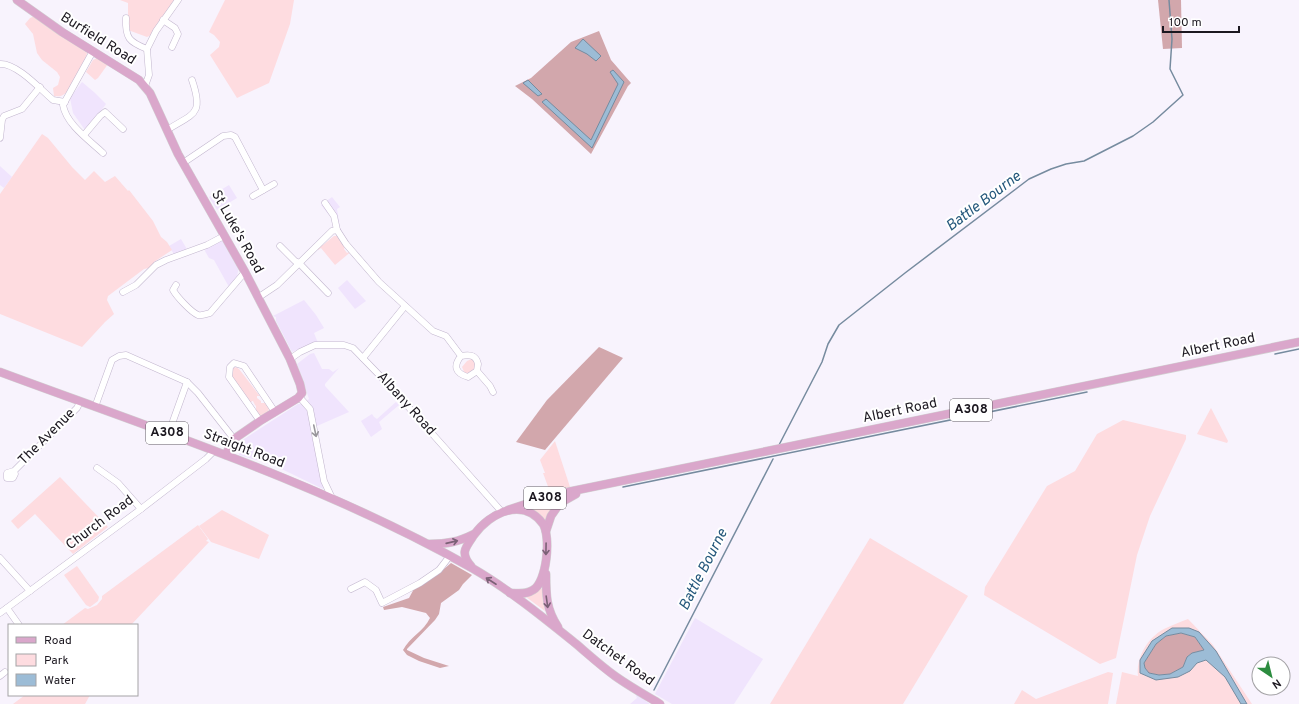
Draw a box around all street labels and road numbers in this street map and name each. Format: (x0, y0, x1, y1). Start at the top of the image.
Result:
street label: Burfield Road (57, 9, 139, 69)
street label: St Luke's Road (207, 187, 267, 277)
street label: Albert Road (1179, 330, 1257, 362)
street label: Albany Road (373, 369, 439, 439)
street label: Albert Road (861, 395, 939, 427)
road number: A308 (950, 399, 992, 421)
street label: The Avenue (15, 405, 79, 469)
road number: A308 (146, 422, 188, 444)
street label: Straight Road (201, 426, 287, 472)
road number: A308 (524, 487, 566, 509)
street label: Church Road (63, 492, 137, 554)
street label: Datchet Road (579, 626, 657, 690)

